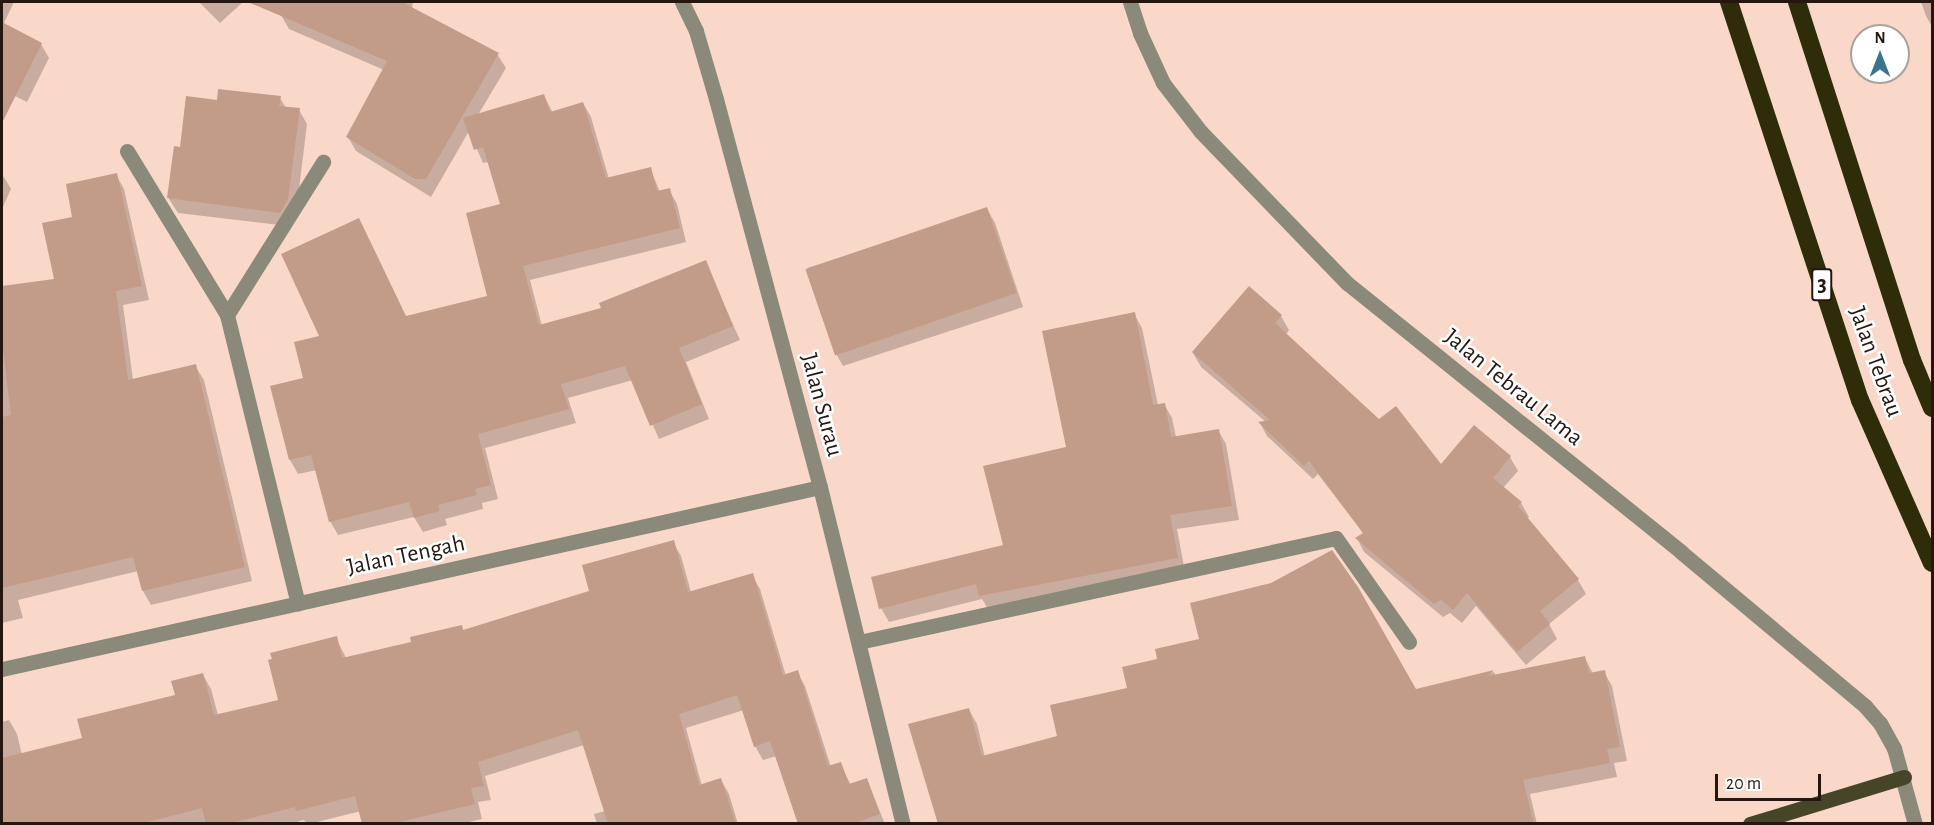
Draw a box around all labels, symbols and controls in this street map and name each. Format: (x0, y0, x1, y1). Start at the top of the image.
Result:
north arrow (1850, 24, 1910, 84)
text: N (1874, 30, 1886, 46)
road number: 3 (1810, 266, 1834, 304)
street label: Jalan Tebrau (1842, 303, 1908, 421)
street label: Jalan Tebrau Lama (1438, 323, 1588, 453)
street label: Jalan Surau (793, 350, 849, 460)
street label: Jalan Tengah (344, 529, 468, 583)
scale bar (1718, 762, 1824, 800)
text: 20 m (1726, 775, 1761, 793)

